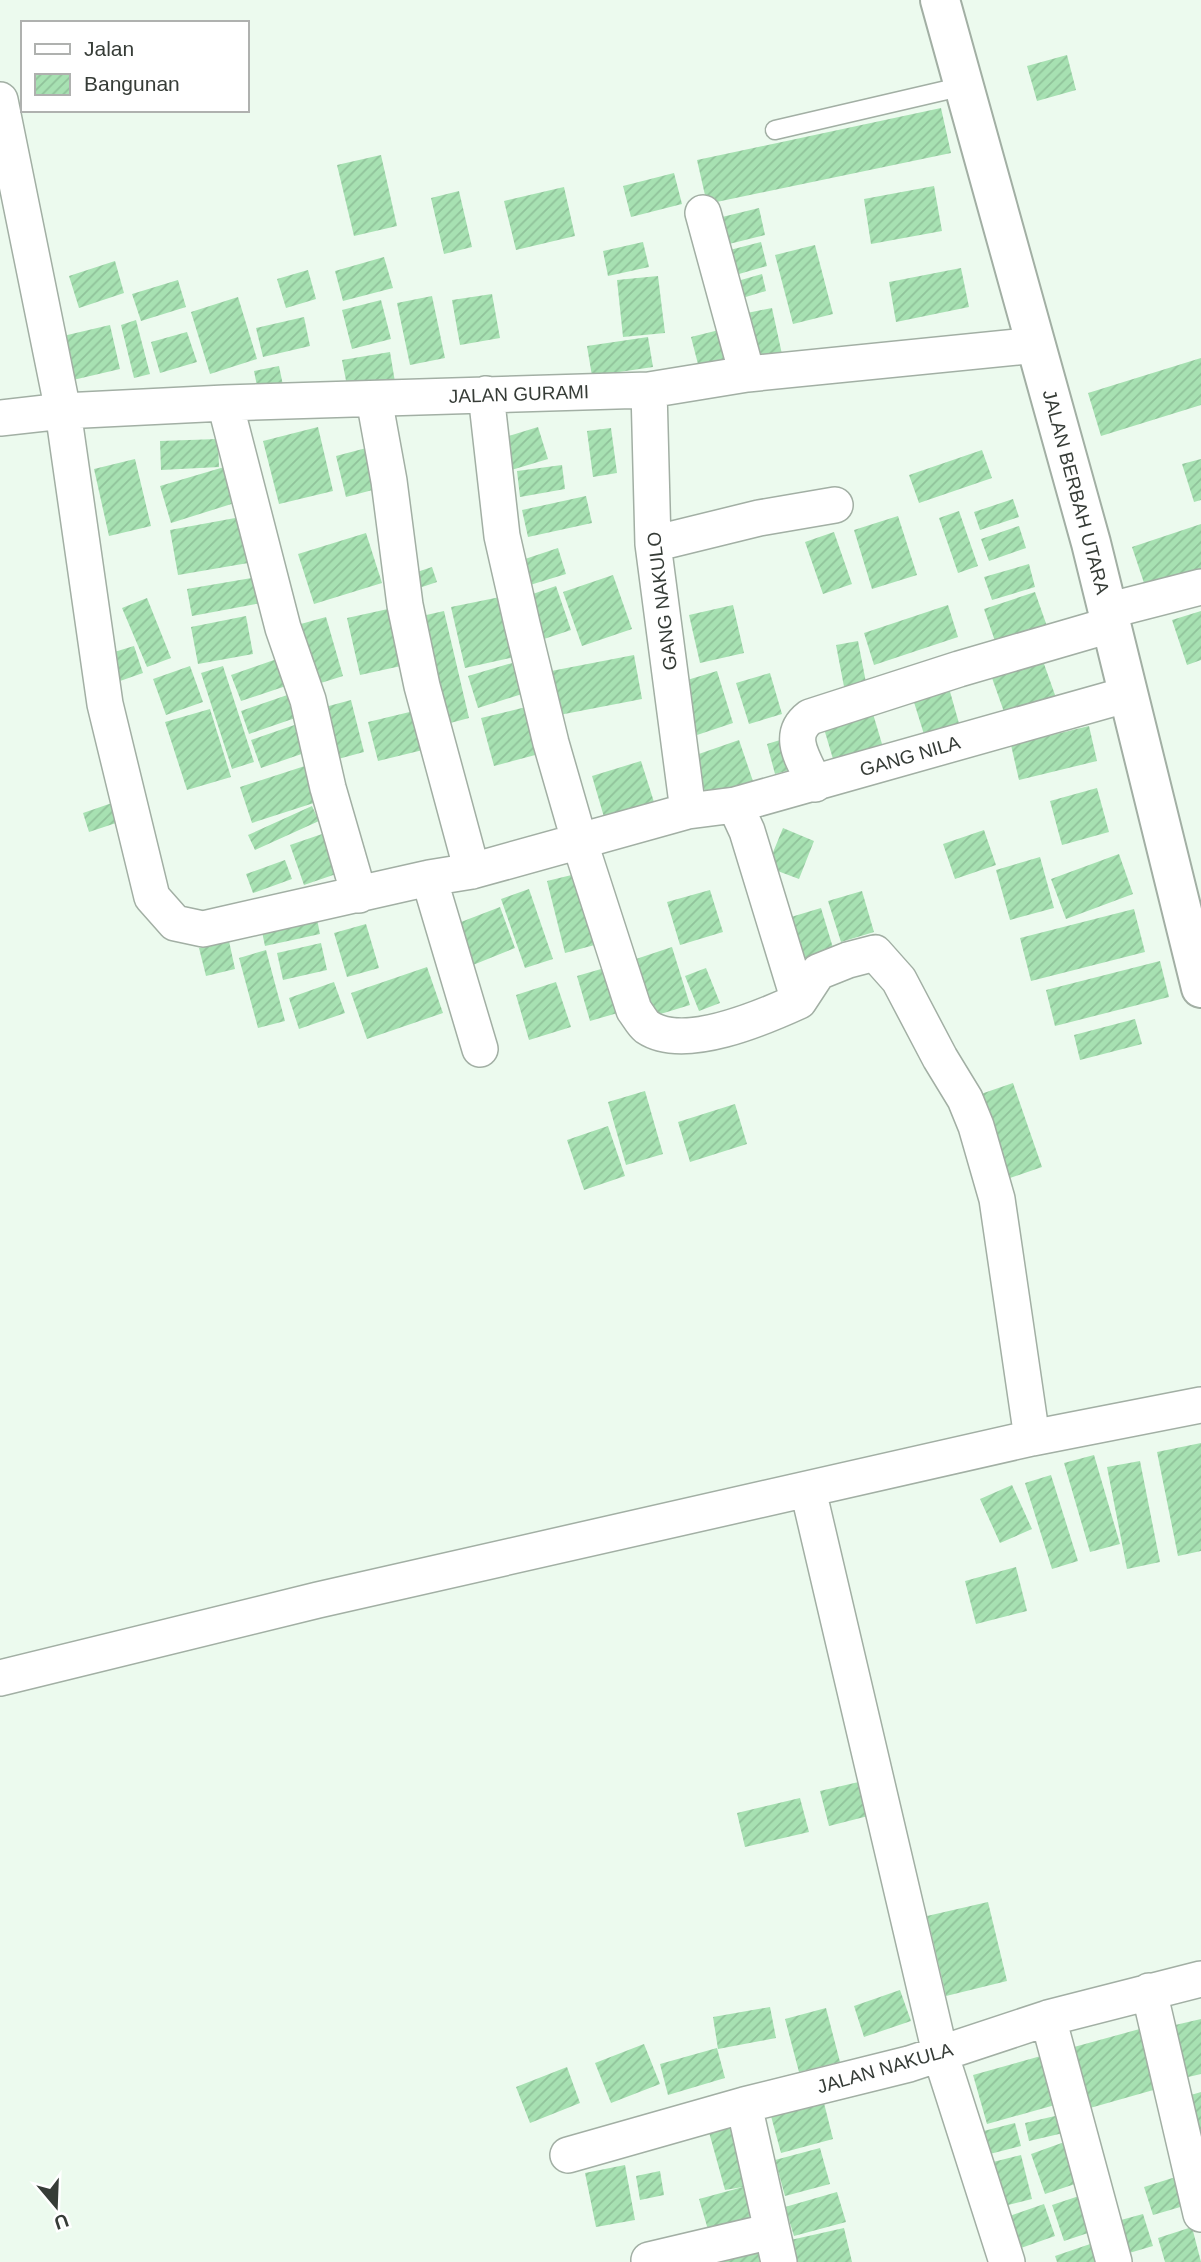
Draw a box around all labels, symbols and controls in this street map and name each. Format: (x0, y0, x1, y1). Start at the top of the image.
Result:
legend (21, 21, 248, 112)
text: Jalan (84, 37, 134, 60)
text: Bangunan (84, 72, 180, 95)
street label: JALAN GURAMI (448, 381, 590, 407)
street label: JALAN BERBAH UTARA (1039, 387, 1114, 597)
street label: GANG NAKULO (643, 531, 681, 671)
street label: GANG NILA (857, 732, 963, 780)
street label: JALAN NAKULA (815, 2038, 956, 2097)
north arrow (21, 2171, 91, 2241)
text: U (51, 2209, 71, 2234)

